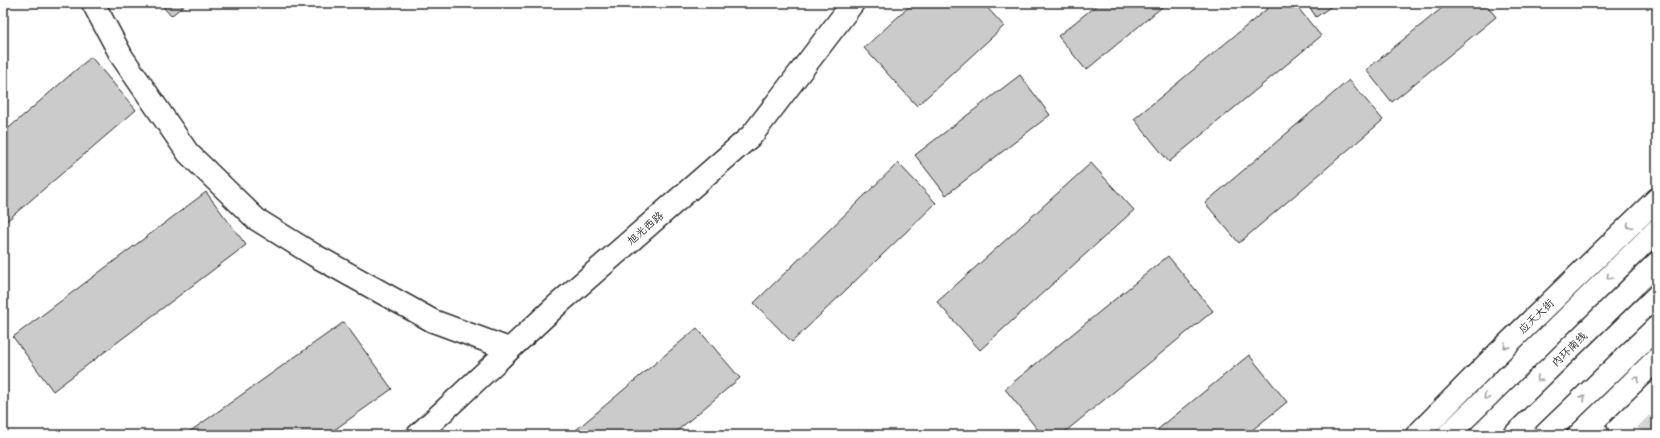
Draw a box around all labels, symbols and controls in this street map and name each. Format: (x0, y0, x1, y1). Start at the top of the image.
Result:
street label: 旭光西路 (622, 207, 667, 248)
one-way arrow (1626, 221, 1634, 229)
one-way arrow (1606, 272, 1614, 280)
street label: 应天大街 (1514, 294, 1558, 337)
street label: 内环南线 (1547, 327, 1590, 370)
one-way arrow (1503, 341, 1511, 349)
one-way arrow (1536, 374, 1544, 381)
one-way arrow (1632, 376, 1640, 383)
one-way arrow (1483, 393, 1491, 400)
one-way arrow (1578, 395, 1586, 403)

